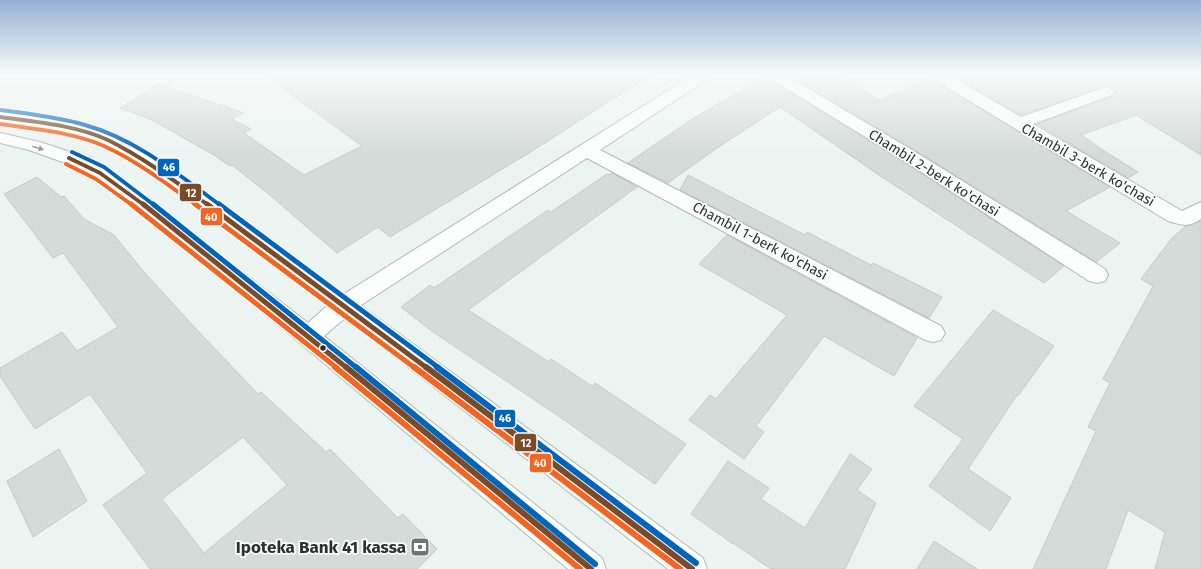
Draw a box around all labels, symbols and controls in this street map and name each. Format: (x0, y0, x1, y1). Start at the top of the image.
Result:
street label: Chambil 3-berk ko'chasi (1018, 120, 1158, 210)
street label: Chambil 2-berk ko'chasi (865, 126, 1003, 220)
one-way arrow (32, 145, 44, 151)
line badge: 46 (157, 158, 180, 177)
text: 46 (163, 161, 175, 174)
line badge: 12 (179, 183, 202, 202)
text: 12 (186, 187, 197, 200)
street label: Chambil 1-berk ko'chasi (690, 198, 830, 284)
line badge: 40 (200, 207, 223, 226)
text: 40 (205, 211, 218, 224)
unlabelled marker (318, 343, 328, 353)
line badge: 46 (494, 409, 516, 428)
text: 46 (499, 412, 511, 425)
line badge: 12 (514, 433, 537, 452)
text: 12 (521, 437, 532, 450)
line badge: 40 (529, 453, 552, 473)
text: 40 (534, 457, 547, 470)
bank icon: Ipoteka Bank 41 kassa (409, 536, 431, 558)
place label: Ipoteka Bank 41 kassa (236, 537, 406, 558)

